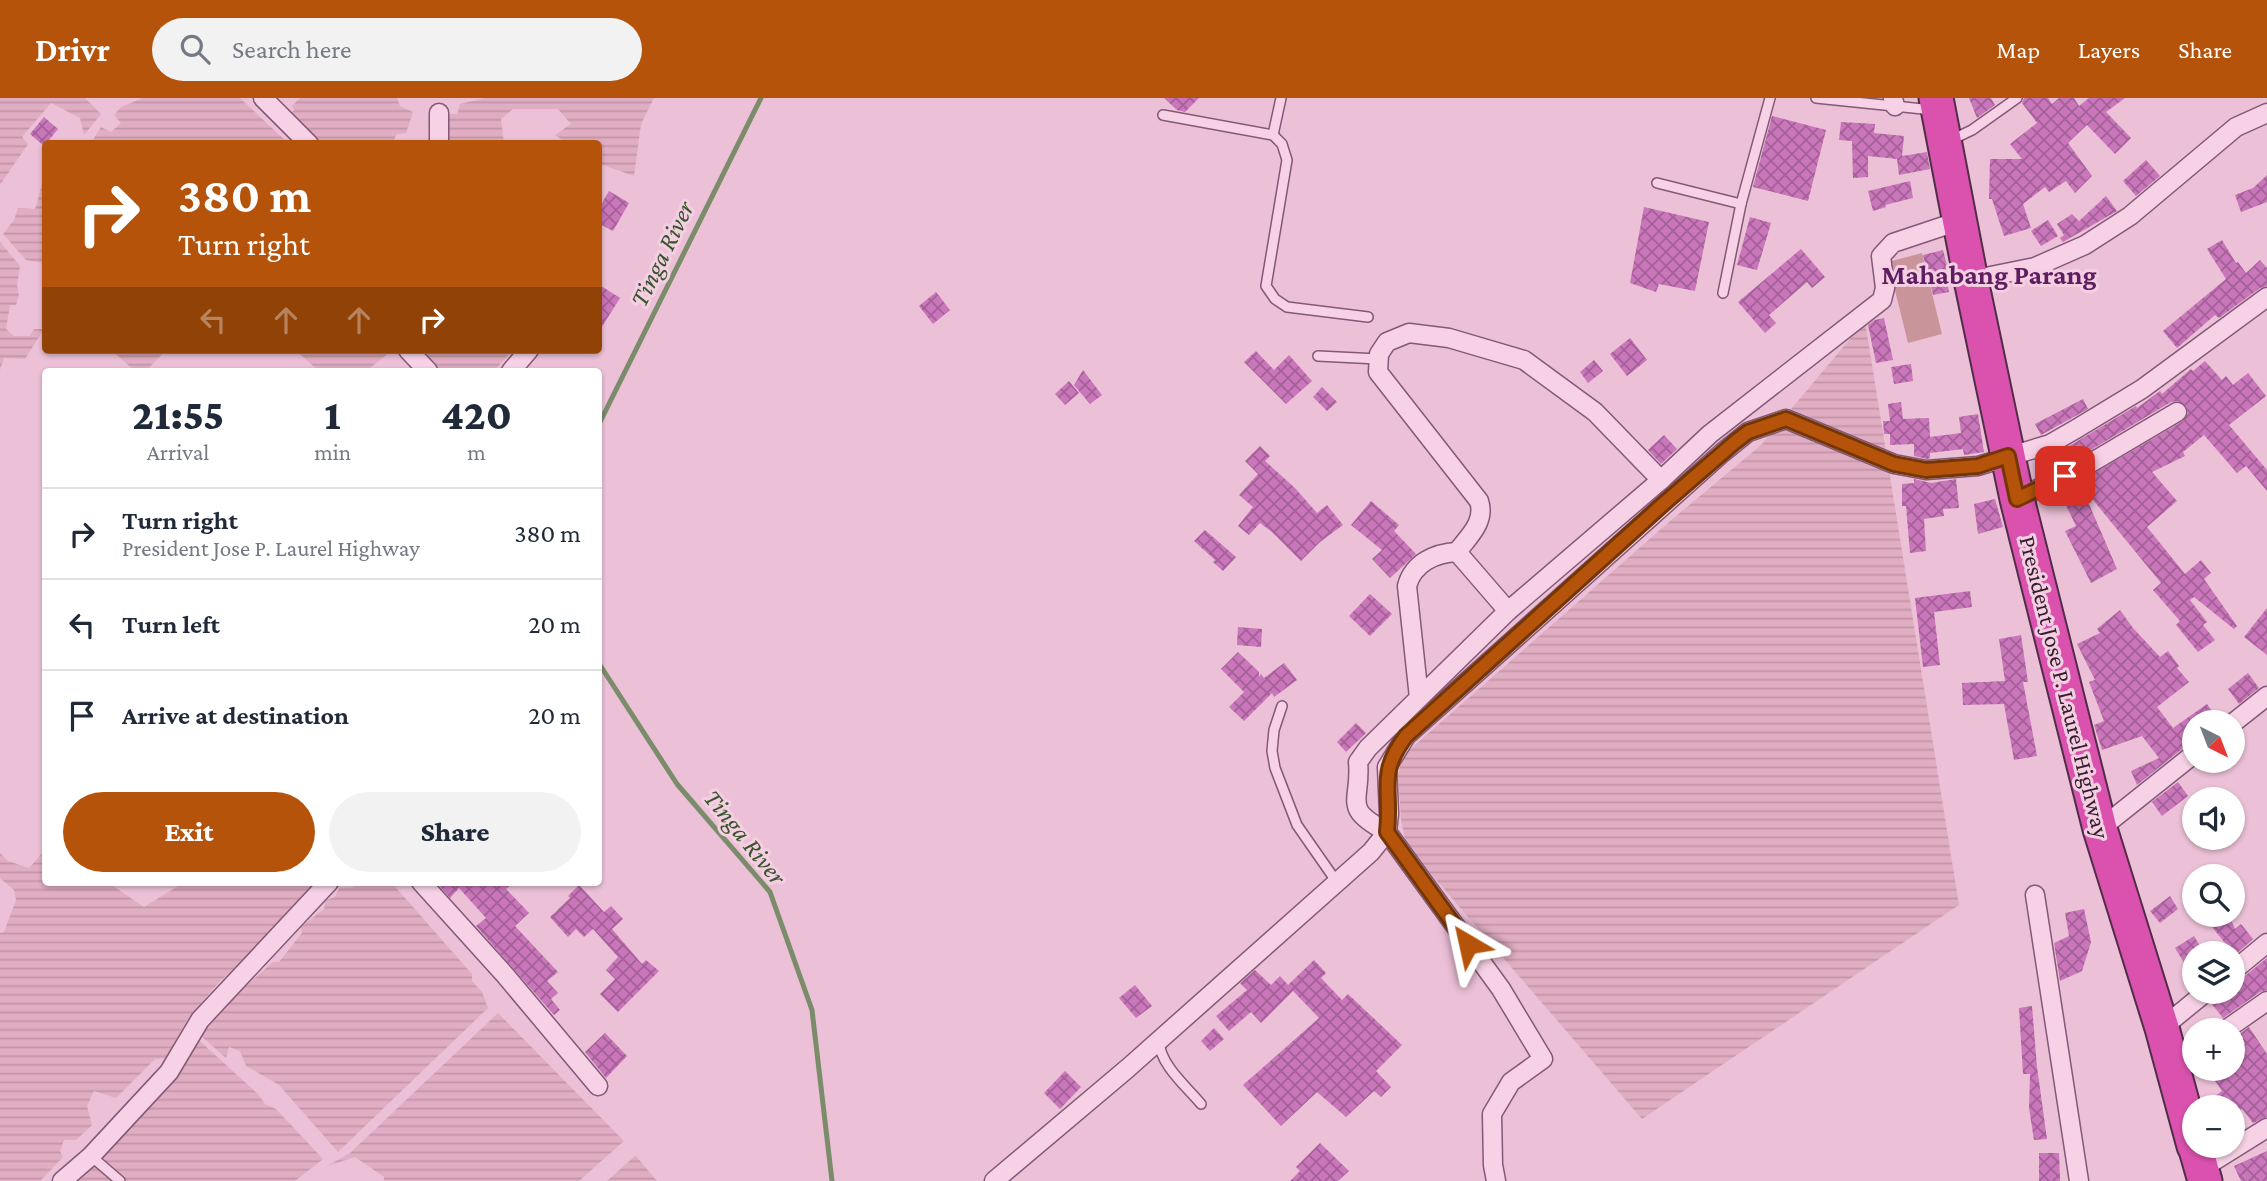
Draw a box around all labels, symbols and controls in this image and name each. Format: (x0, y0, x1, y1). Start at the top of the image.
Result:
search box (152, 18, 642, 81)
icon: search (176, 30, 214, 68)
text: Drivr (35, 31, 110, 68)
text: Search here (232, 35, 351, 64)
text: Map (1996, 36, 2040, 63)
text: Layers (2078, 36, 2140, 63)
text: Share (2178, 36, 2232, 63)
icon: right (63, 168, 154, 259)
text: 380 m (178, 168, 311, 223)
water label: Tinga River (624, 196, 700, 311)
text: Turn right (178, 226, 310, 262)
district label: Mahabang Parang (1881, 259, 2097, 290)
icon: left (194, 301, 232, 339)
icon: ahead (267, 301, 305, 339)
icon: ahead (340, 301, 378, 339)
icon: right (413, 301, 451, 339)
text: 21:55 (132, 391, 224, 438)
text: 1 (324, 391, 341, 438)
text: 420 (441, 391, 512, 438)
text: Arrival (147, 439, 209, 465)
text: min (314, 439, 351, 465)
text: m (467, 439, 486, 465)
pin (2035, 446, 2095, 506)
icon: arrive (2046, 457, 2084, 495)
text: Turn right (122, 506, 238, 535)
icon: right (63, 515, 101, 553)
text: 380 m (514, 519, 581, 548)
street label: President Jose P. Laurel Highway (2014, 533, 2116, 842)
text: President Jose P. Laurel Highway (122, 535, 420, 561)
icon: left (63, 606, 101, 644)
text: Turn left (122, 610, 220, 639)
text: 20 m (528, 610, 581, 639)
icon: arrive (63, 697, 101, 735)
text: Arrive at destination (122, 701, 349, 730)
text: 20 m (528, 701, 581, 730)
north arrow (2182, 710, 2245, 774)
map controls (2182, 710, 2245, 1158)
water label: Tinga River (698, 784, 793, 891)
button: sound (2182, 787, 2245, 850)
button: Exit (63, 792, 315, 872)
button: Share (329, 792, 581, 872)
button: search (2182, 864, 2245, 927)
position arrow (1431, 907, 1505, 981)
button: layers (2182, 941, 2245, 1004)
button: + (2182, 1018, 2245, 1081)
button: − (2182, 1095, 2245, 1158)

